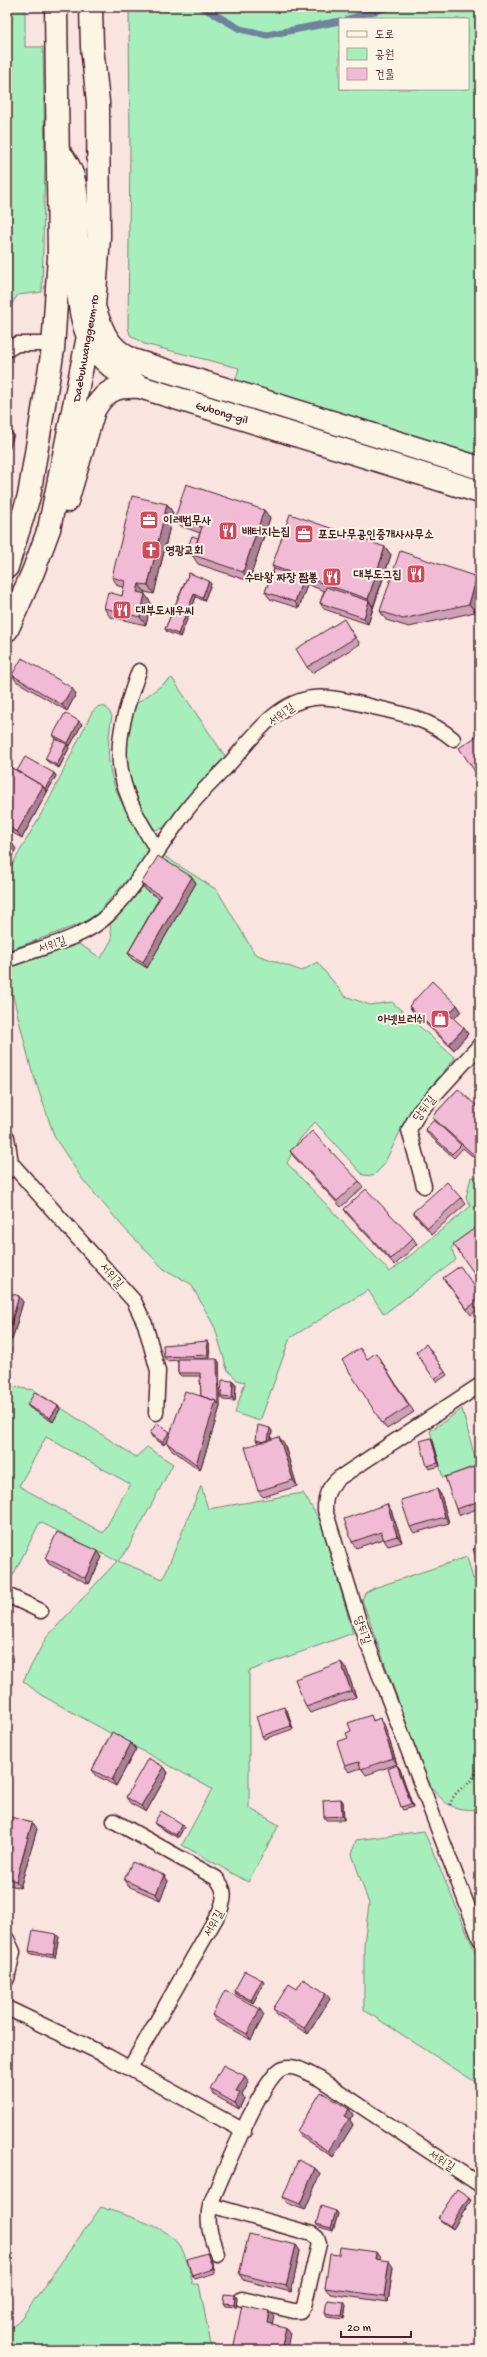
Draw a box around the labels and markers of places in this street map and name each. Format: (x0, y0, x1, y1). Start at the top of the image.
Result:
office icon: 이레법무사 (138, 509, 160, 531)
place label: 이레법무사 (163, 514, 212, 529)
restaurant icon: 배터지는집 (217, 520, 239, 542)
office icon: 포도나무공인중개사사무소 (293, 523, 315, 545)
place label: 배터지는집 (242, 526, 290, 540)
place label: 포도나무공인중개사사무소 (318, 529, 434, 543)
church icon: 영광교회 (140, 539, 162, 561)
place label: 영광교회 (165, 545, 204, 559)
restaurant icon: 대부도그집 (405, 563, 427, 585)
restaurant icon: 수타왕 짜장 짬뽕 (321, 566, 343, 588)
place label: 대부도그집 (353, 569, 402, 583)
place label: 수타왕 짜장 짬뽕 (245, 571, 318, 586)
restaurant icon: 대부도새우씨 (111, 599, 133, 621)
place label: 대부도새우씨 (135, 605, 194, 619)
shop icon: 아넷브러쉬 (429, 1008, 451, 1030)
place label: 아넷브러쉬 (378, 1014, 426, 1028)

